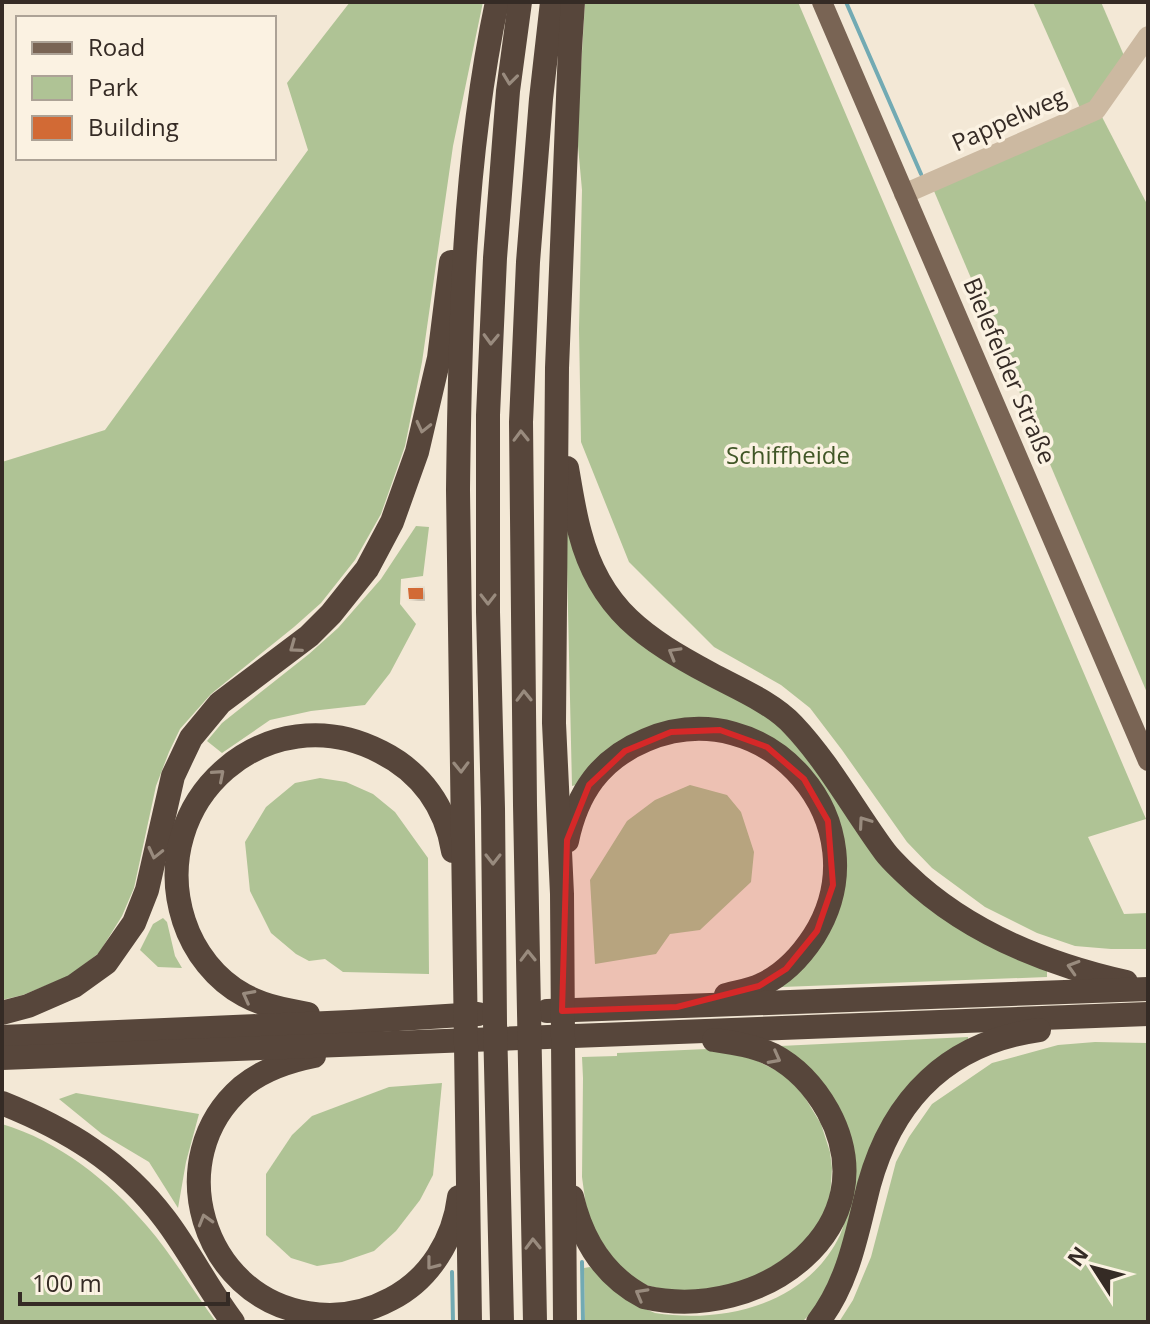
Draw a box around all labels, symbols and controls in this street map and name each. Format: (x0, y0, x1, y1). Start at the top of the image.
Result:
legend (16, 16, 276, 160)
text: Road (88, 30, 145, 63)
text: Park (88, 70, 139, 103)
one-way arrow (502, 72, 519, 86)
street label: Pappelweg (946, 79, 1071, 158)
text: Building (88, 110, 179, 143)
street label: Bielefelder Straße (956, 272, 1065, 469)
one-way arrow (483, 333, 500, 346)
one-way arrow (415, 420, 432, 433)
one-way arrow (512, 429, 530, 442)
park label: Schiffheide (726, 438, 850, 471)
one-way arrow (479, 593, 497, 606)
one-way arrow (289, 637, 303, 651)
one-way arrow (668, 647, 683, 663)
one-way arrow (515, 689, 533, 702)
one-way arrow (452, 761, 470, 774)
one-way arrow (209, 771, 224, 785)
one-way arrow (859, 816, 874, 830)
one-way arrow (148, 846, 165, 859)
one-way arrow (485, 853, 502, 866)
one-way arrow (519, 949, 537, 962)
one-way arrow (1066, 960, 1080, 976)
one-way arrow (242, 990, 256, 1006)
one-way arrow (766, 1048, 781, 1063)
one-way arrow (197, 1213, 214, 1227)
north arrow (1054, 1228, 1134, 1308)
one-way arrow (525, 1237, 542, 1250)
text: N (1060, 1240, 1094, 1272)
one-way arrow (427, 1255, 441, 1270)
scale bar (20, 1256, 228, 1306)
text: 100 m (32, 1266, 102, 1299)
one-way arrow (635, 1288, 649, 1304)

